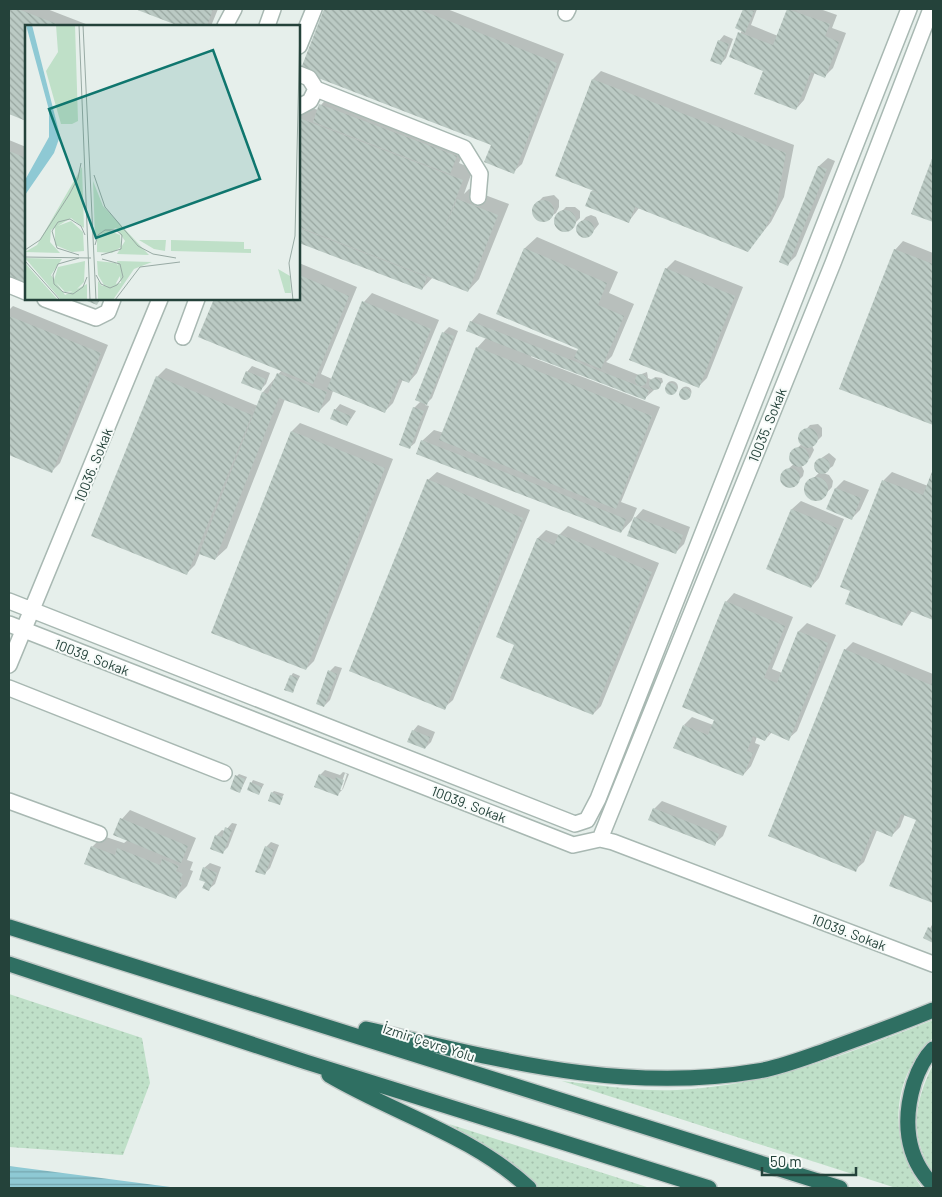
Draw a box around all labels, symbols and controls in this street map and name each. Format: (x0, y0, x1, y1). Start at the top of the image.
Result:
inset map (25, 25, 300, 300)
street label: 10035. Sokak (744, 385, 790, 465)
street label: 10036. Sokak (70, 425, 116, 505)
street label: 10039. Sokak (52, 635, 132, 679)
street label: 10039. Sokak (429, 782, 509, 826)
street label: 10039. Sokak (809, 910, 889, 954)
street label: İzmir Çevre Yolu (381, 1019, 477, 1065)
scale bar (762, 1144, 856, 1176)
text: 50 m (770, 1152, 802, 1170)

